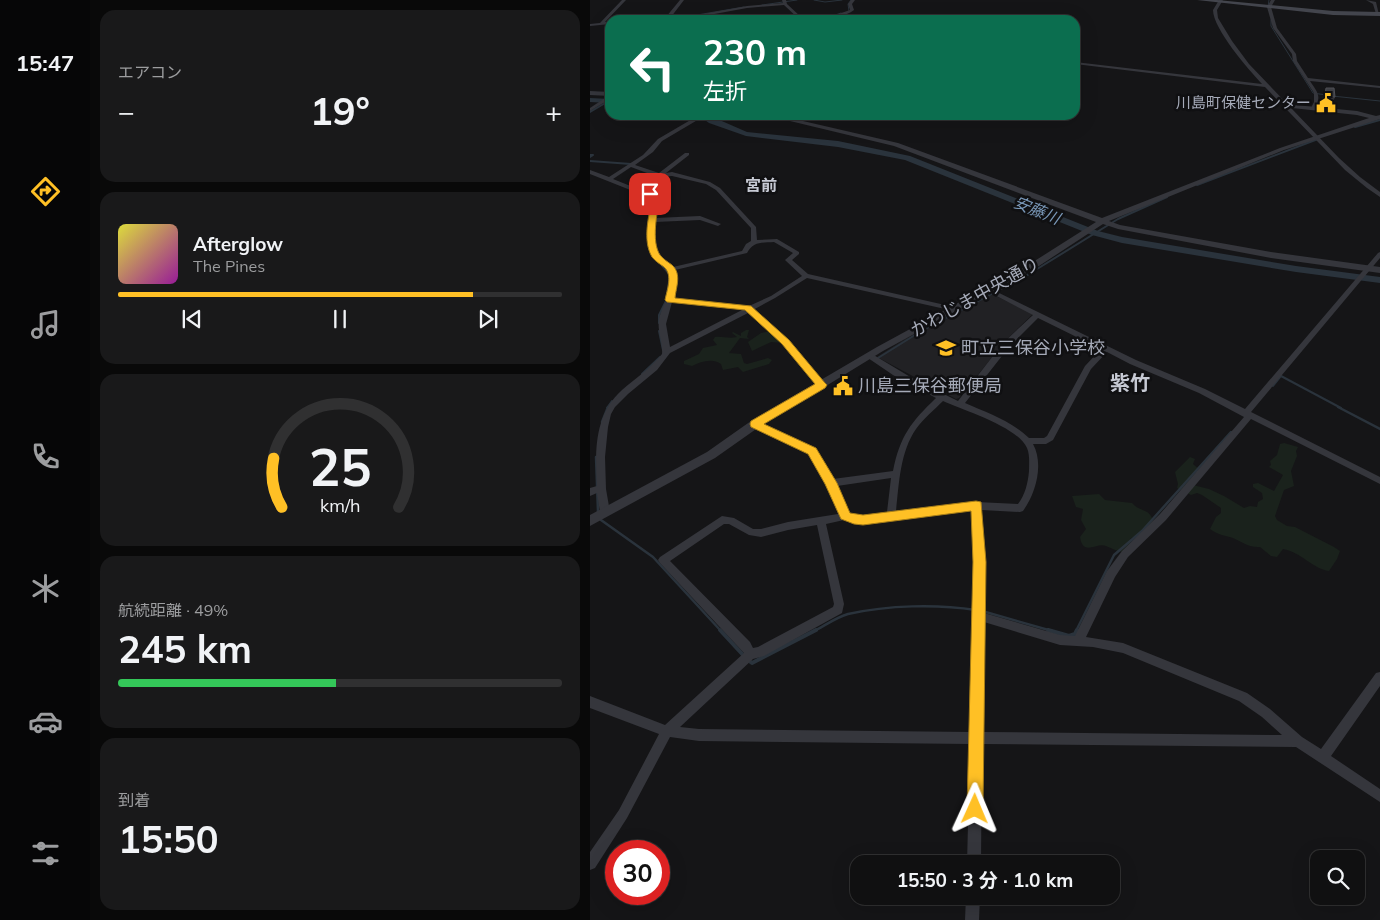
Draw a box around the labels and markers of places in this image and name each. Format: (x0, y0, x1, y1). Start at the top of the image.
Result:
public building icon: 川島町保健センター (1315, 92, 1337, 114)
place label: 川島町保健センター (1176, 93, 1311, 112)
pin (629, 173, 671, 215)
place label: 町立三保谷小学校 (961, 336, 1105, 359)
school or university icon: 町立三保谷小学校 (935, 337, 957, 359)
place label: 川島三保谷郵便局 (858, 374, 1002, 397)
public building icon: 川島三保谷郵便局 (832, 375, 854, 397)

